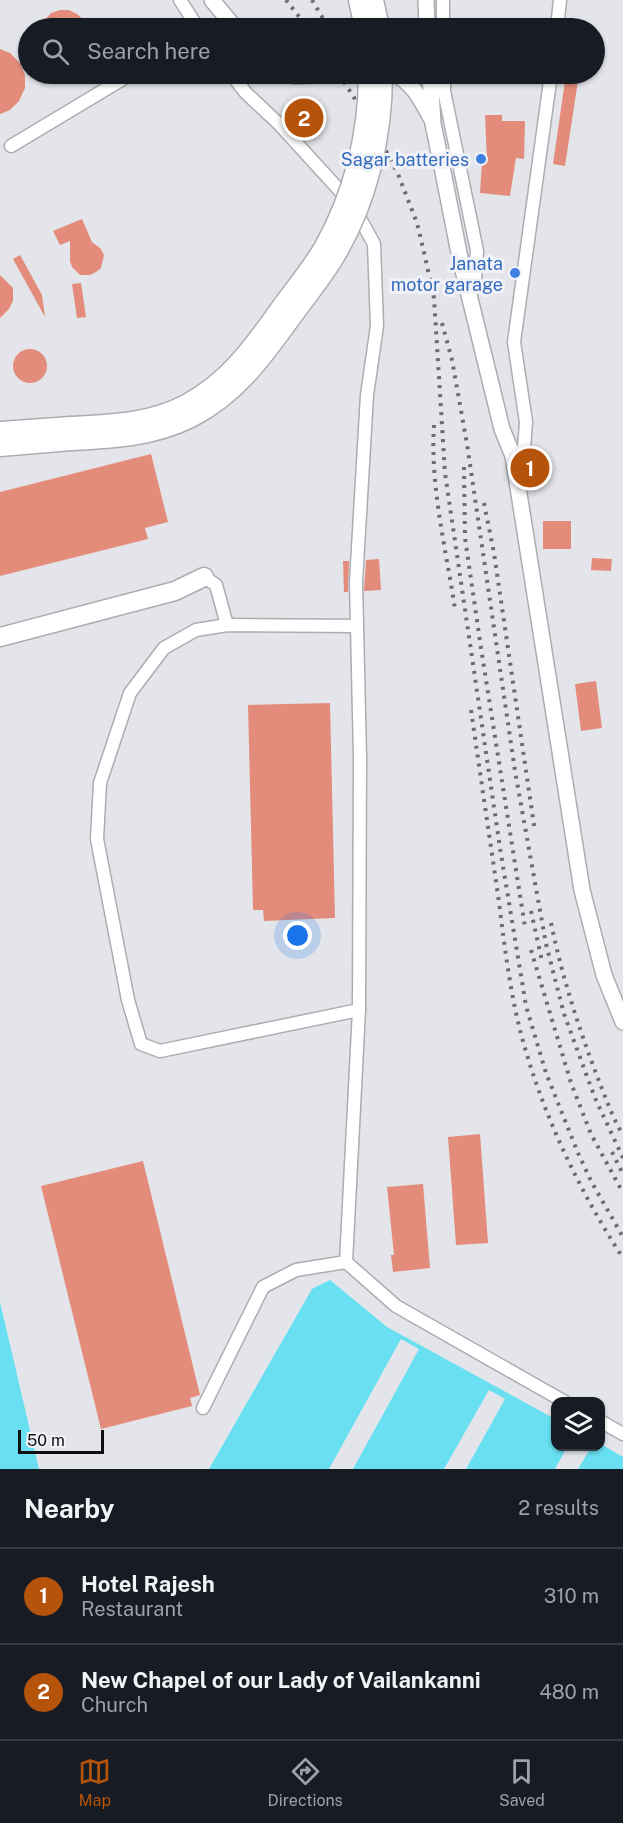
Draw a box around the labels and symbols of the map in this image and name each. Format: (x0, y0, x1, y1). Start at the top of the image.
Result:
pin: 2 (284, 96, 324, 140)
place label: Sagar batteries (341, 149, 469, 170)
marker: Sagar batteries (474, 152, 488, 166)
place label: Janata motor garage (391, 253, 503, 295)
marker: Janata motor garage (508, 266, 522, 280)
pin: 1 (510, 446, 550, 490)
your location (283, 921, 312, 950)
scale bar (18, 1427, 104, 1454)

